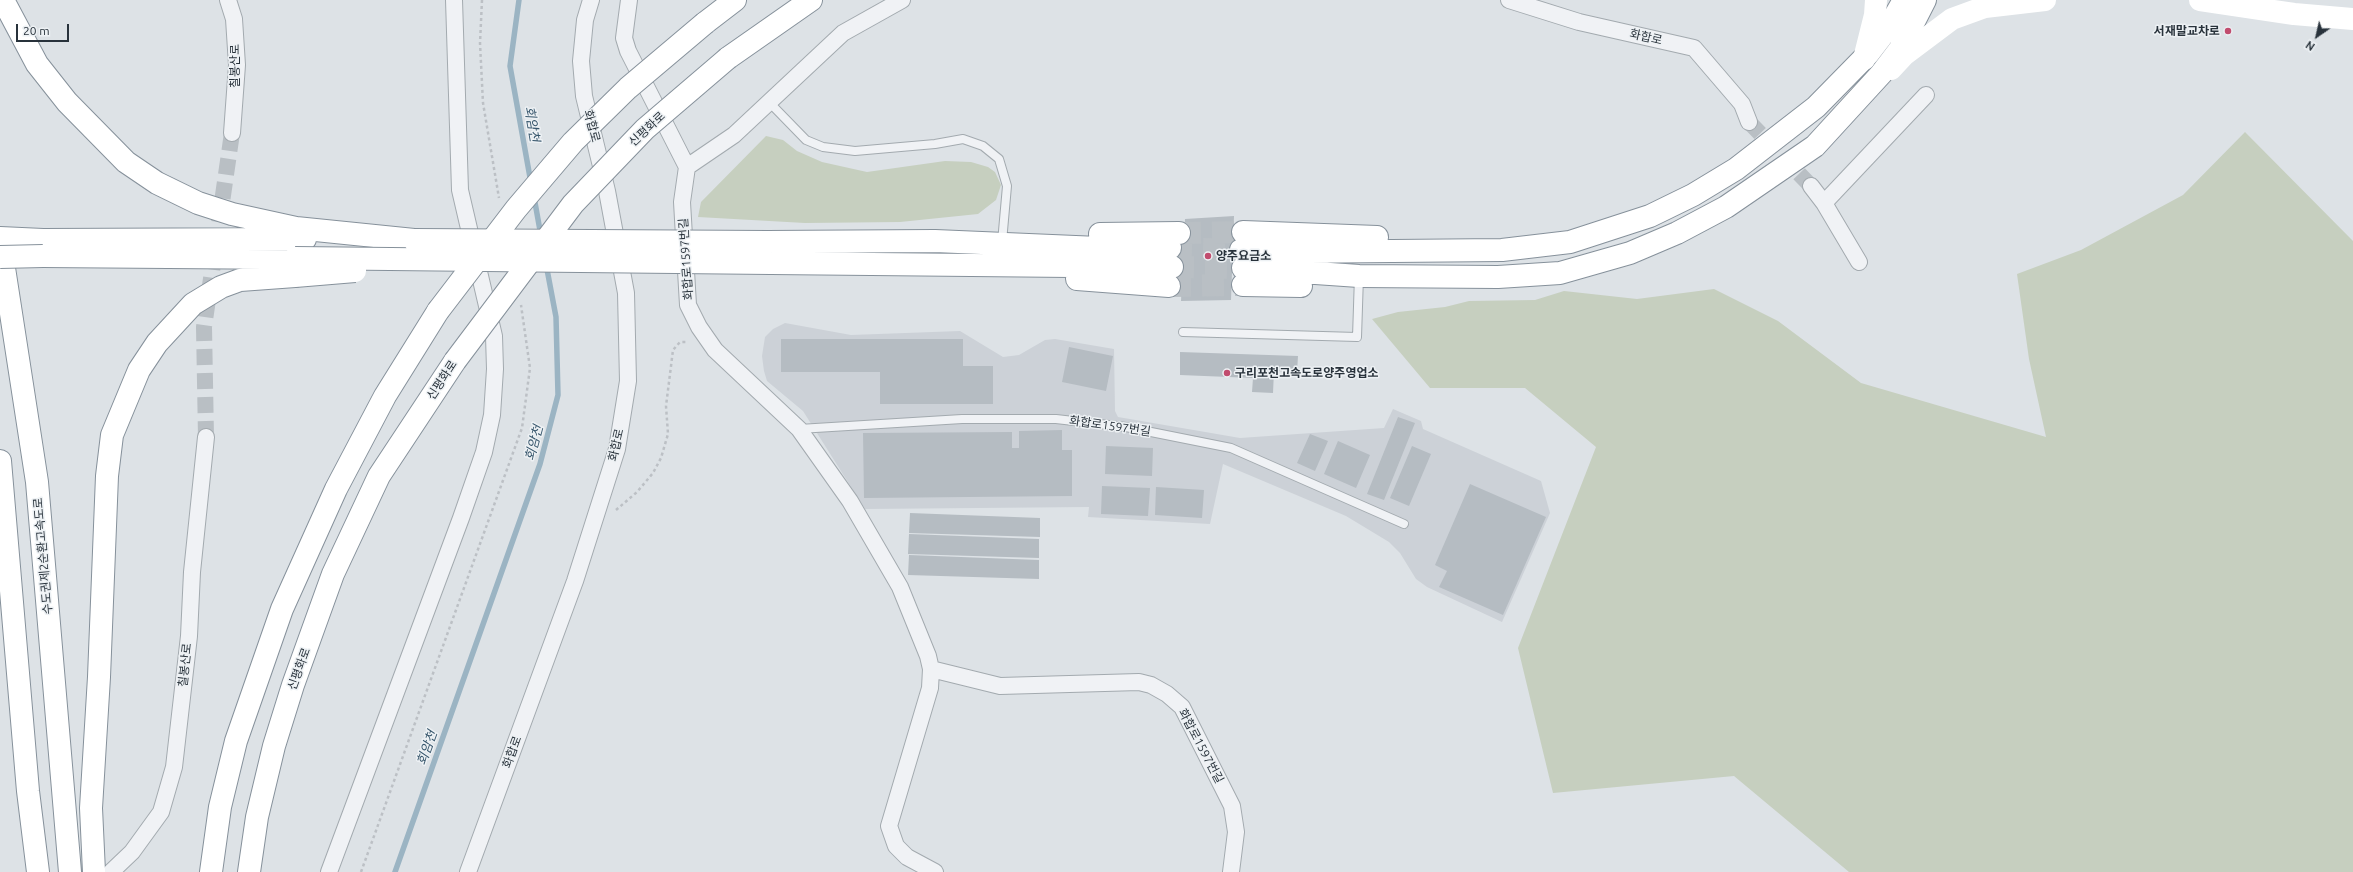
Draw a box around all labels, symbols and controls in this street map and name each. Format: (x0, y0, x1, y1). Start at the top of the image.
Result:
scale bar (18, 16, 71, 42)
north arrow (2297, 16, 2337, 56)
text: 20 m (23, 24, 50, 37)
place label: 서재말교차로 (2154, 24, 2220, 38)
street label: 화합로 (1628, 26, 1664, 48)
marker: 서재말교차로 (2223, 26, 2233, 36)
text: N (2304, 39, 2317, 53)
street label: 칠봉산로 (228, 44, 242, 88)
water label: 회암천 (521, 105, 543, 143)
street label: 화합로 (581, 108, 603, 144)
street label: 신평화로 (626, 109, 668, 149)
street label: 화합로1597번길 (676, 217, 696, 301)
place label: 양주요금소 (1216, 249, 1271, 263)
marker: 양주요금소 (1203, 251, 1213, 261)
street label: 신평화로 (424, 358, 460, 402)
place label: 구리포천고속도로양주영업소 (1235, 366, 1379, 380)
marker: 구리포천고속도로양주영업소 (1222, 368, 1232, 378)
street label: 화합로1597번길 (1068, 413, 1152, 439)
water label: 회암천 (522, 424, 546, 462)
street label: 화합로 (605, 427, 627, 463)
street label: 수도권제2순환고속도로 (31, 497, 55, 615)
street label: 칠봉산로 (176, 642, 194, 688)
street label: 신평화로 (285, 646, 313, 692)
street label: 화합로1597번길 (1175, 706, 1227, 786)
water label: 회암천 (414, 728, 440, 768)
street label: 화합로 (500, 734, 524, 770)

